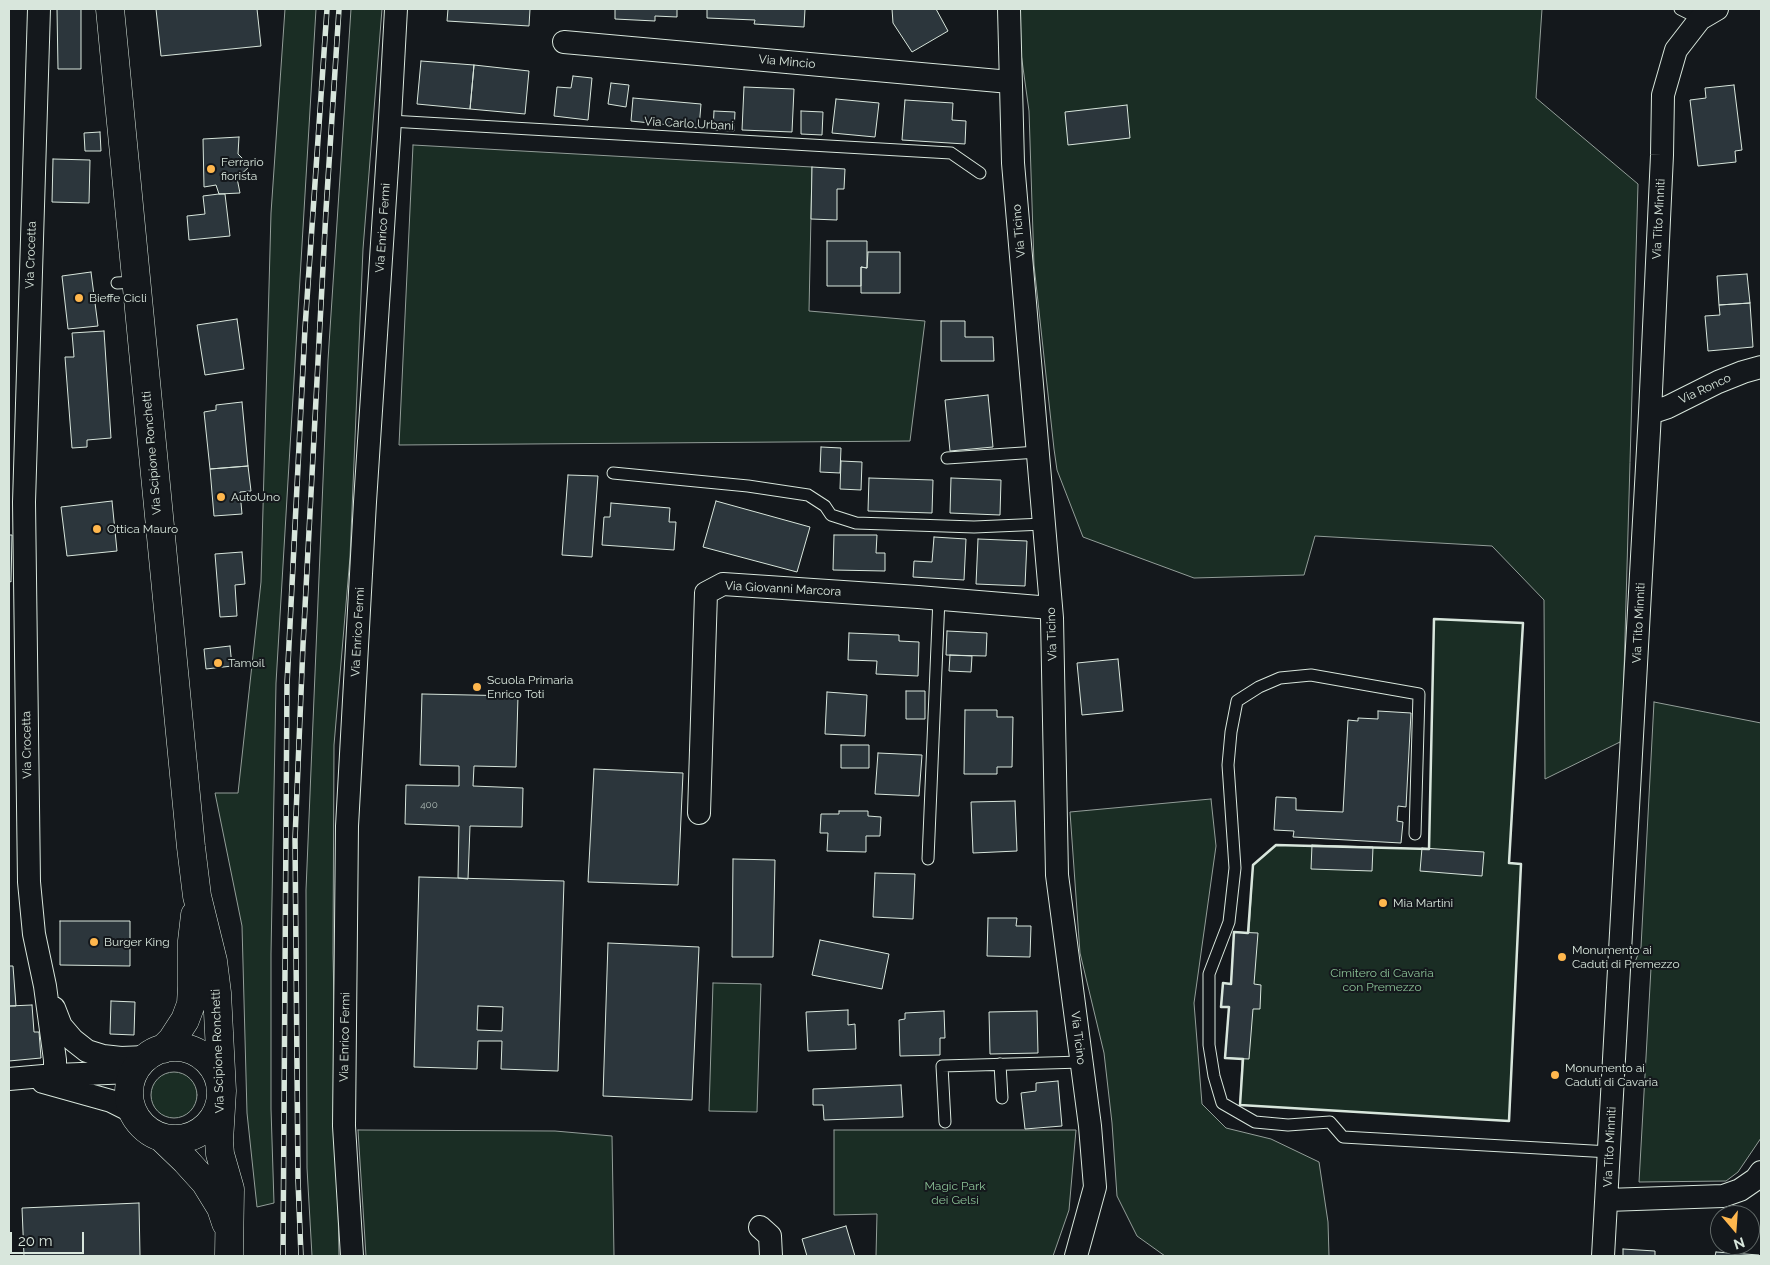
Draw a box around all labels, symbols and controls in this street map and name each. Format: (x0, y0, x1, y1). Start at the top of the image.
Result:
street label: Via Mincio (758, 52, 816, 72)
street label: Via Carlo Urbani (644, 114, 734, 134)
place label: Ferrario fiorista (221, 155, 264, 183)
marker: Ferrario fiorista (205, 163, 217, 175)
street label: Via Tito Minniti (1650, 178, 1668, 260)
street label: Via Enrico Fermi (373, 183, 393, 273)
street label: Via Ticino (1009, 204, 1029, 258)
street label: Via Crocetta (23, 221, 39, 289)
place label: Bieffe Cicli (89, 291, 147, 305)
marker: Bieffe Cicli (73, 292, 85, 304)
street label: Via Ronco (1677, 371, 1733, 407)
street label: Via Scipione Ronchetti (139, 391, 165, 515)
place label: AutoUno (231, 490, 280, 504)
marker: AutoUno (215, 491, 227, 503)
place label: Ottica Mauro (107, 522, 178, 536)
marker: Ottica Mauro (91, 523, 103, 535)
street label: Via Giovanni Marcora (725, 579, 841, 599)
street label: Via Tito Minniti (1630, 582, 1648, 664)
street label: Via Enrico Fermi (348, 587, 368, 677)
street label: Via Ticino (1044, 607, 1060, 661)
place label: Tamoil (228, 656, 265, 670)
marker: Tamoil (212, 657, 224, 669)
place label: Scuola Primaria Enrico Toti (487, 673, 573, 701)
marker: Scuola Primaria Enrico Toti (471, 681, 483, 693)
street label: Via Crocetta (19, 711, 35, 779)
house number: 400 (420, 799, 438, 811)
place label: Mia Martini (1393, 896, 1453, 910)
marker: Mia Martini (1377, 897, 1389, 909)
place label: Burger King (104, 935, 170, 949)
marker: Burger King (88, 936, 100, 948)
place label: Monumento ai Caduti di Premezzo (1572, 943, 1680, 971)
marker: Monumento ai Caduti di Premezzo (1556, 951, 1568, 963)
park label: Cimitero di Cavaria con Premezzo (1330, 966, 1434, 994)
street label: Via Scipione Ronchetti (209, 989, 227, 1113)
street label: Via Enrico Fermi (337, 992, 353, 1082)
street label: Via Ticino (1068, 1011, 1088, 1065)
place label: Monumento ai Caduti di Cavaria (1565, 1061, 1658, 1089)
marker: Monumento ai Caduti di Cavaria (1549, 1069, 1561, 1081)
street label: Via Tito Minniti (1601, 1106, 1619, 1188)
park label: Magic Park dei Gelsi (924, 1179, 986, 1207)
north arrow (1710, 1205, 1760, 1255)
scale bar (12, 1222, 86, 1254)
text: 20 m (18, 1232, 53, 1250)
text: N (1732, 1234, 1747, 1253)

